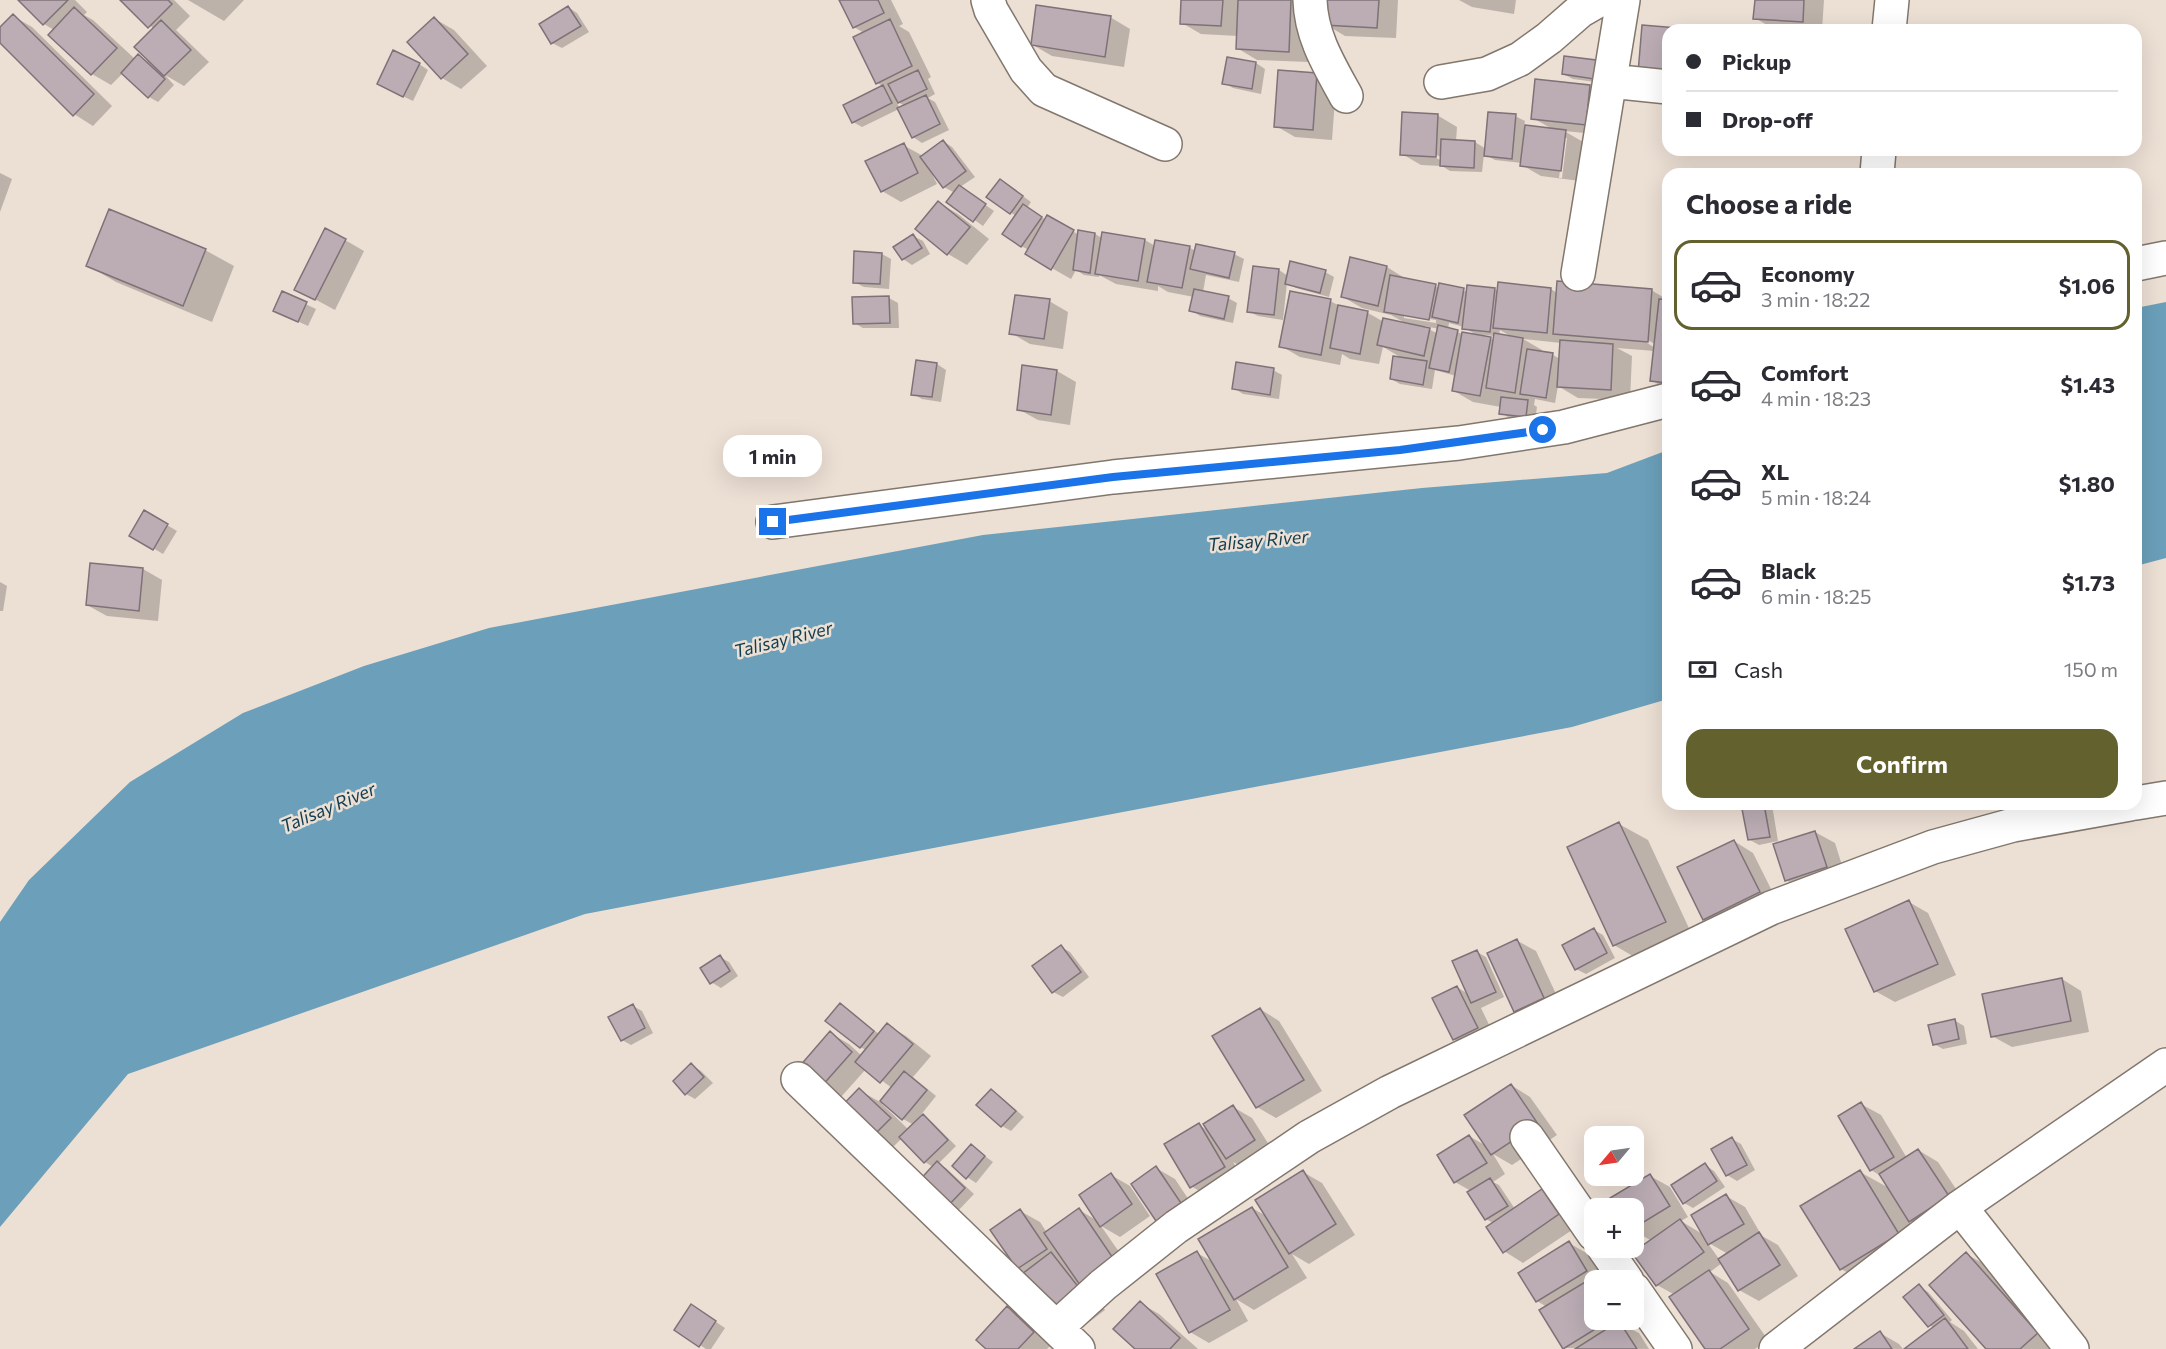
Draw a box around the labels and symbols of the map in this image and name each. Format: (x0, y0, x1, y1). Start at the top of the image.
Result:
route start (1529, 416, 1556, 443)
callout: 1 min (724, 435, 822, 477)
route end (759, 508, 786, 535)
water label: Talisay River (1207, 525, 1310, 555)
water label: Talisay River (731, 616, 835, 662)
water label: Talisay River (277, 777, 380, 837)
north arrow (1584, 1126, 1644, 1186)

